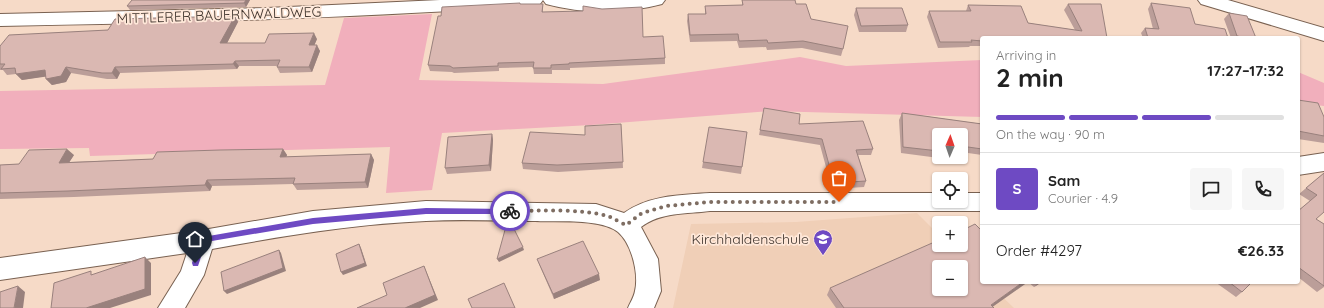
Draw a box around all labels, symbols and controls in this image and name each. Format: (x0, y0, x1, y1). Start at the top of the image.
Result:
street label: MITTLERER BAUERNWALDWEG (116, 2, 322, 28)
text: Arriving in (996, 47, 1056, 63)
text: 2 min (996, 61, 1064, 94)
text: 17:27–17:32 (1207, 61, 1284, 80)
text: On the way · 90 m (996, 126, 1105, 142)
north arrow (932, 128, 968, 164)
map controls (932, 128, 968, 296)
pin (822, 161, 856, 202)
icon: bag (828, 167, 850, 189)
button: chat (1190, 168, 1232, 210)
button: phone (1242, 168, 1284, 210)
text: Sam (1048, 171, 1080, 190)
button: locate (932, 172, 968, 208)
text: S (1013, 179, 1021, 198)
text: Courier · 4.9 (1048, 190, 1118, 206)
courier (490, 191, 530, 231)
icon: bike (499, 200, 521, 222)
button: + (932, 216, 968, 252)
pin (178, 222, 212, 263)
icon: home (184, 228, 206, 250)
school or university icon: Kirchhaldenschule (812, 228, 834, 256)
place label: Kirchhaldenschule (692, 230, 809, 248)
text: Order #4297 (996, 241, 1082, 260)
text: €26.33 (1238, 241, 1284, 260)
button: − (932, 260, 968, 296)

